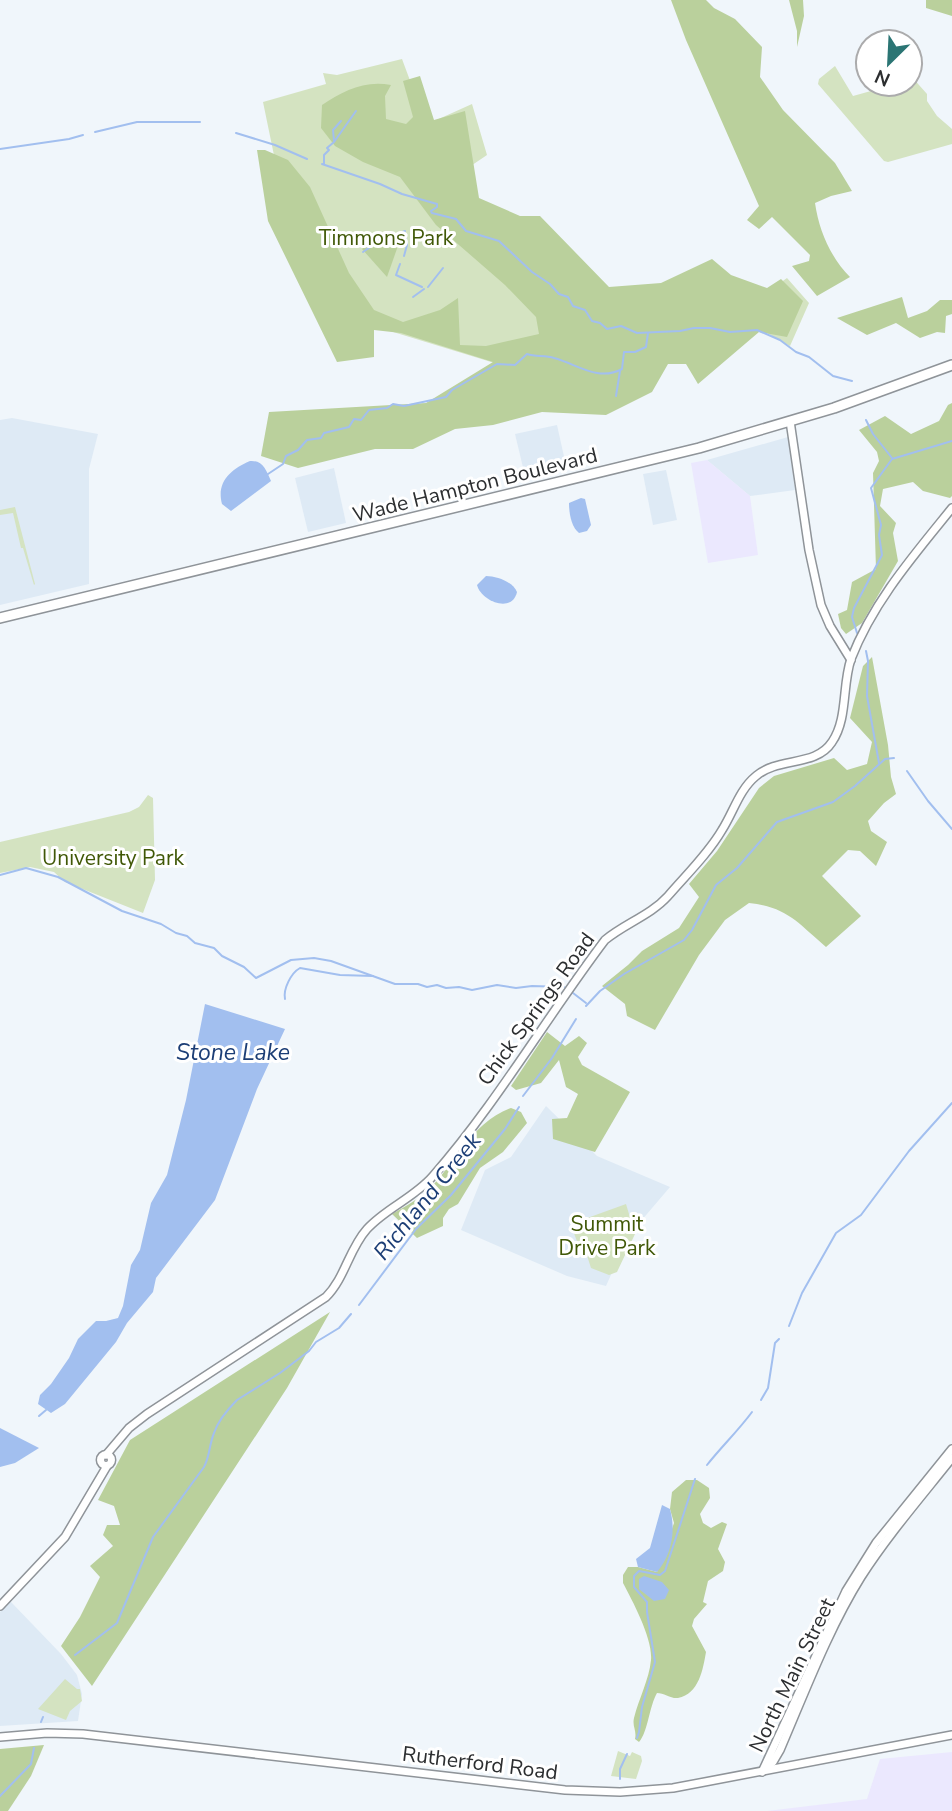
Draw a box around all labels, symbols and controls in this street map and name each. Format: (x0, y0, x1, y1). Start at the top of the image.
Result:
north arrow (854, 28, 924, 98)
text: N (871, 63, 894, 92)
park label: Timmons Park (319, 224, 454, 252)
street label: Wade Hampton Boulevard (350, 441, 600, 529)
park label: University Park (42, 844, 184, 872)
street label: Chick Springs Road (471, 927, 601, 1091)
water label: Stone Lake (176, 1037, 290, 1068)
water label: Richland Creek (366, 1126, 489, 1266)
park label: Summit Drive Park (558, 1210, 656, 1262)
street label: North Main Street (742, 1593, 842, 1757)
street label: Rutherford Road (401, 1740, 559, 1786)

